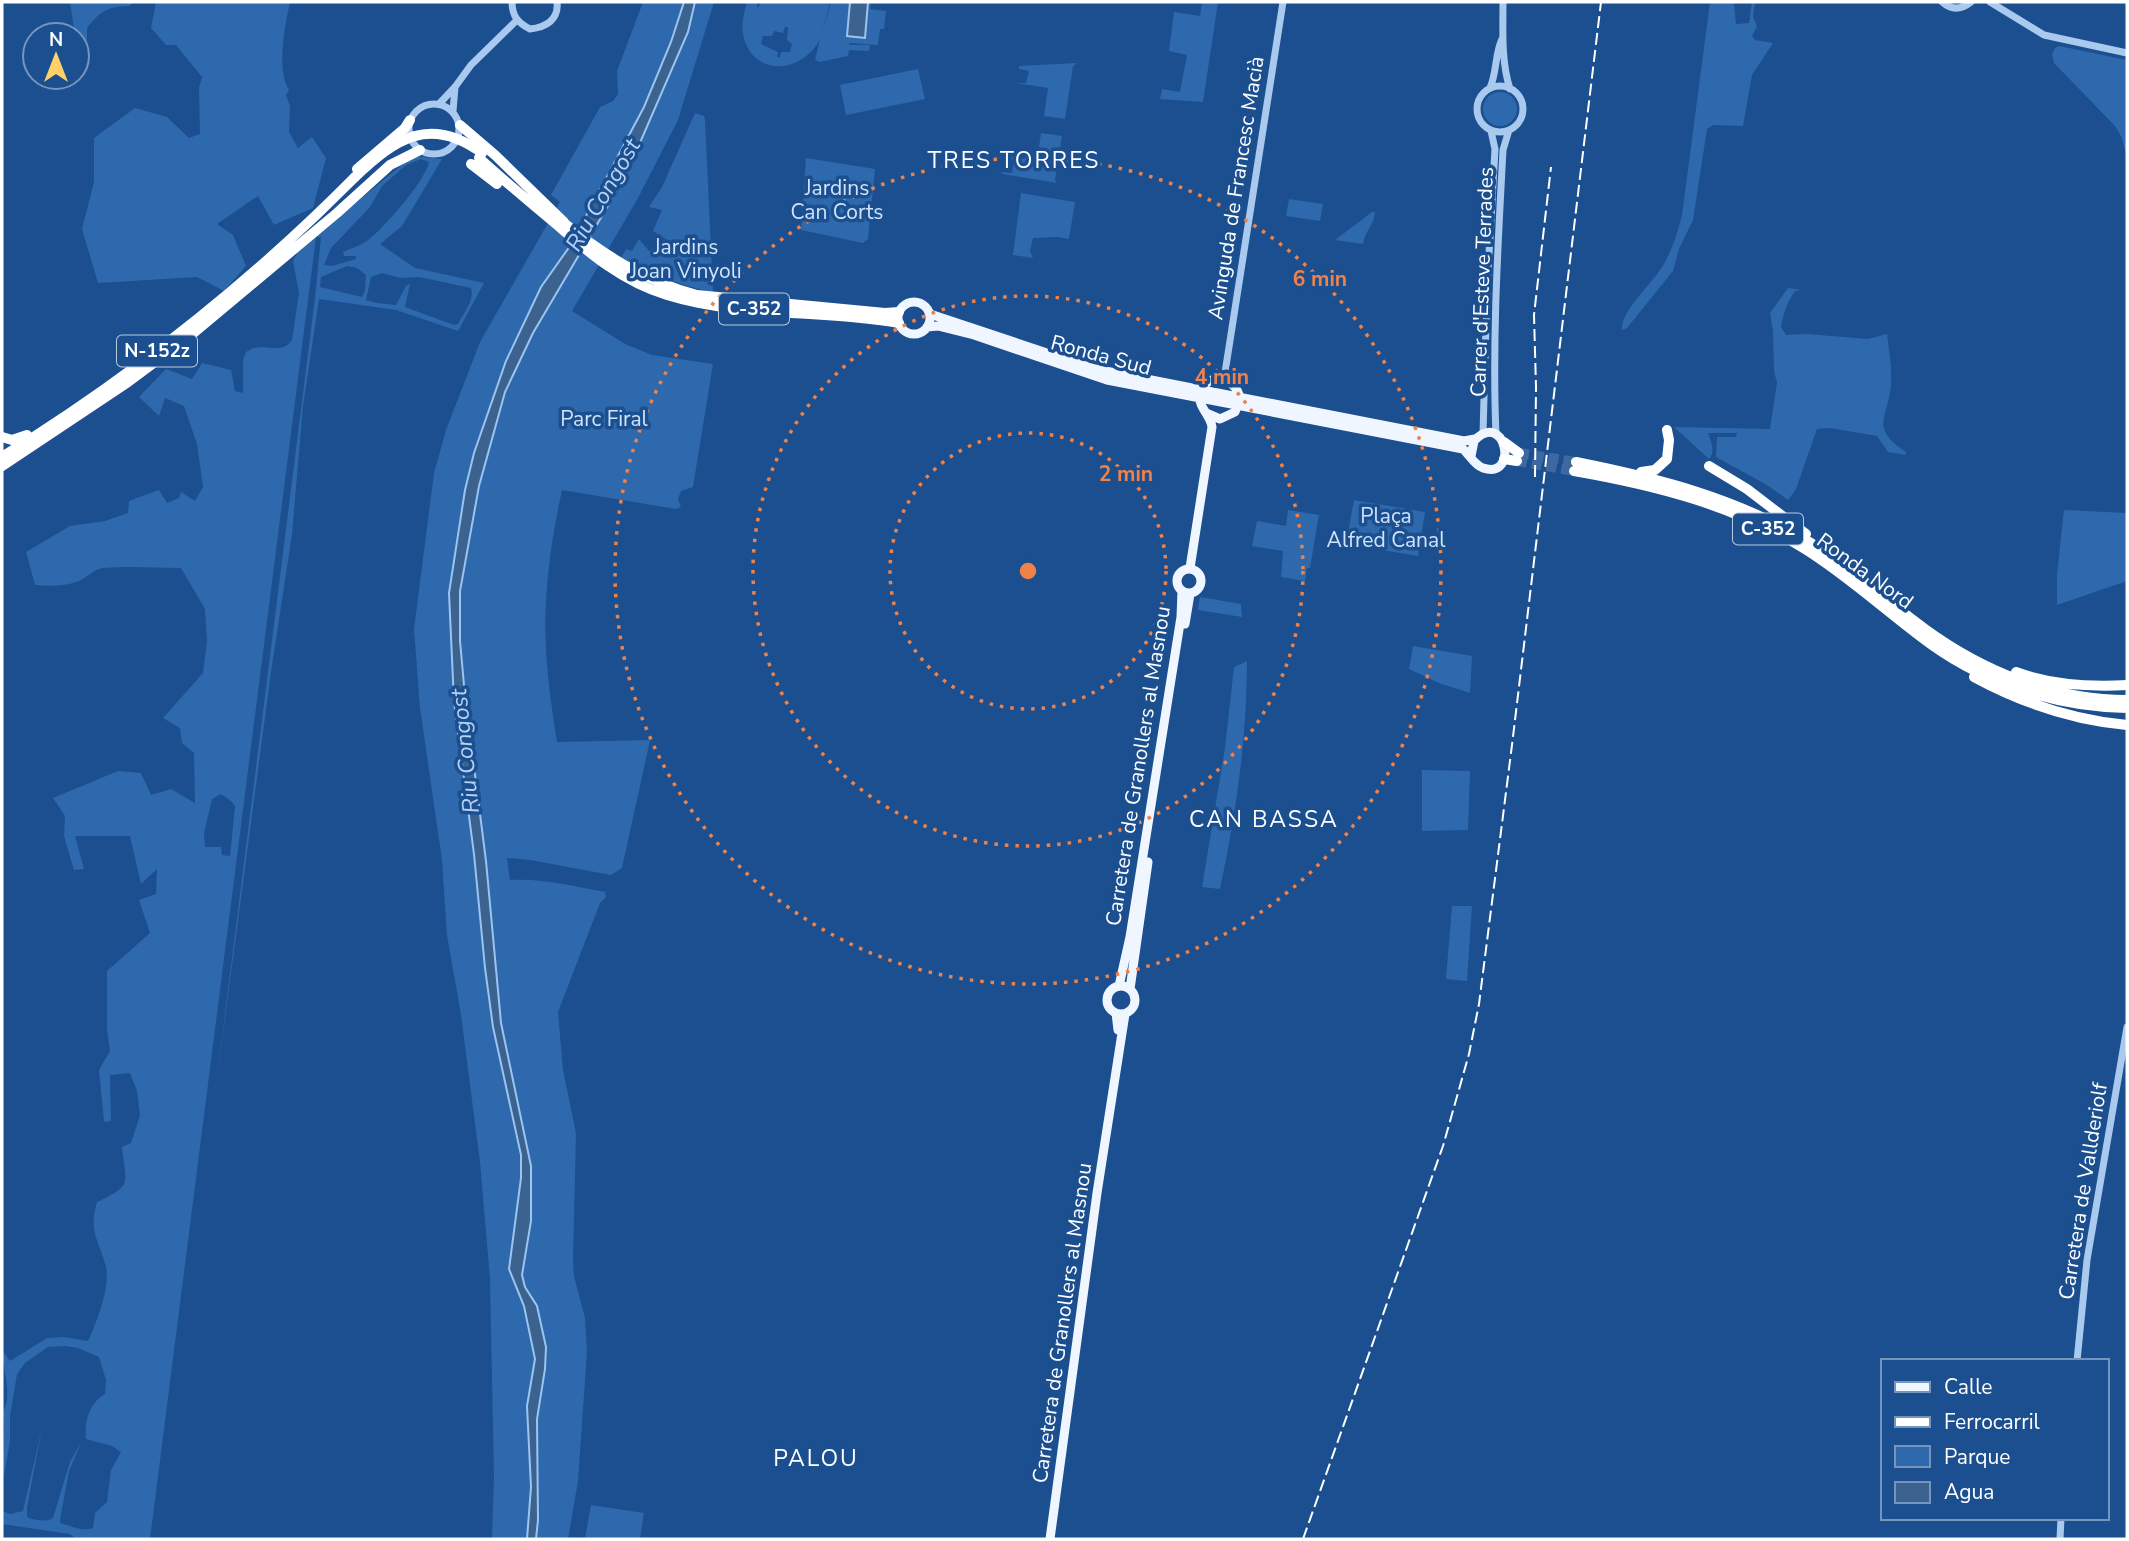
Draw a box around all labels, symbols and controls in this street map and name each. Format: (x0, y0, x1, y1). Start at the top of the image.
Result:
north arrow (21, 21, 91, 91)
text: N (49, 27, 63, 53)
street label: Avinguda de Francesc Macià (1201, 54, 1271, 322)
water label: Riu Congost (558, 132, 648, 257)
district label: TRES TORRES (927, 145, 1101, 176)
street label: Carrer d'Esteve Terrades (1464, 166, 1500, 398)
park label: Jardins Can Corts (791, 174, 883, 226)
park label: Jardins Joan Vinyoli (629, 233, 742, 285)
text: 6 min (1293, 265, 1347, 293)
road number: C-352 (719, 294, 789, 324)
street label: Ronda Sud (1048, 328, 1154, 382)
road number: N-152z (117, 336, 197, 366)
text: 4 min (1195, 363, 1249, 391)
park label: Parc Firal (560, 405, 649, 433)
text: 2 min (1099, 460, 1153, 488)
park label: Plaça Alfred Canal (1327, 502, 1446, 554)
road number: C-352 (1733, 514, 1803, 544)
street label: Ronda Nord (1811, 526, 1919, 616)
centre of rings (1016, 559, 1040, 583)
street label: Carretera de Granollers al Masnou (1099, 604, 1177, 928)
water label: Riu Congost (443, 686, 487, 815)
district label: CAN BASSA (1189, 804, 1339, 835)
street label: Carretera de Vallderiolf (2052, 1079, 2114, 1302)
street label: Carretera de Granollers al Masnou (1026, 1161, 1098, 1485)
legend (1881, 1359, 2108, 1520)
text: Calle (1944, 1373, 1992, 1401)
text: Ferrocarril (1944, 1408, 2041, 1436)
district label: PALOU (773, 1443, 859, 1474)
text: Parque (1944, 1443, 2011, 1471)
text: Agua (1944, 1478, 1994, 1506)

